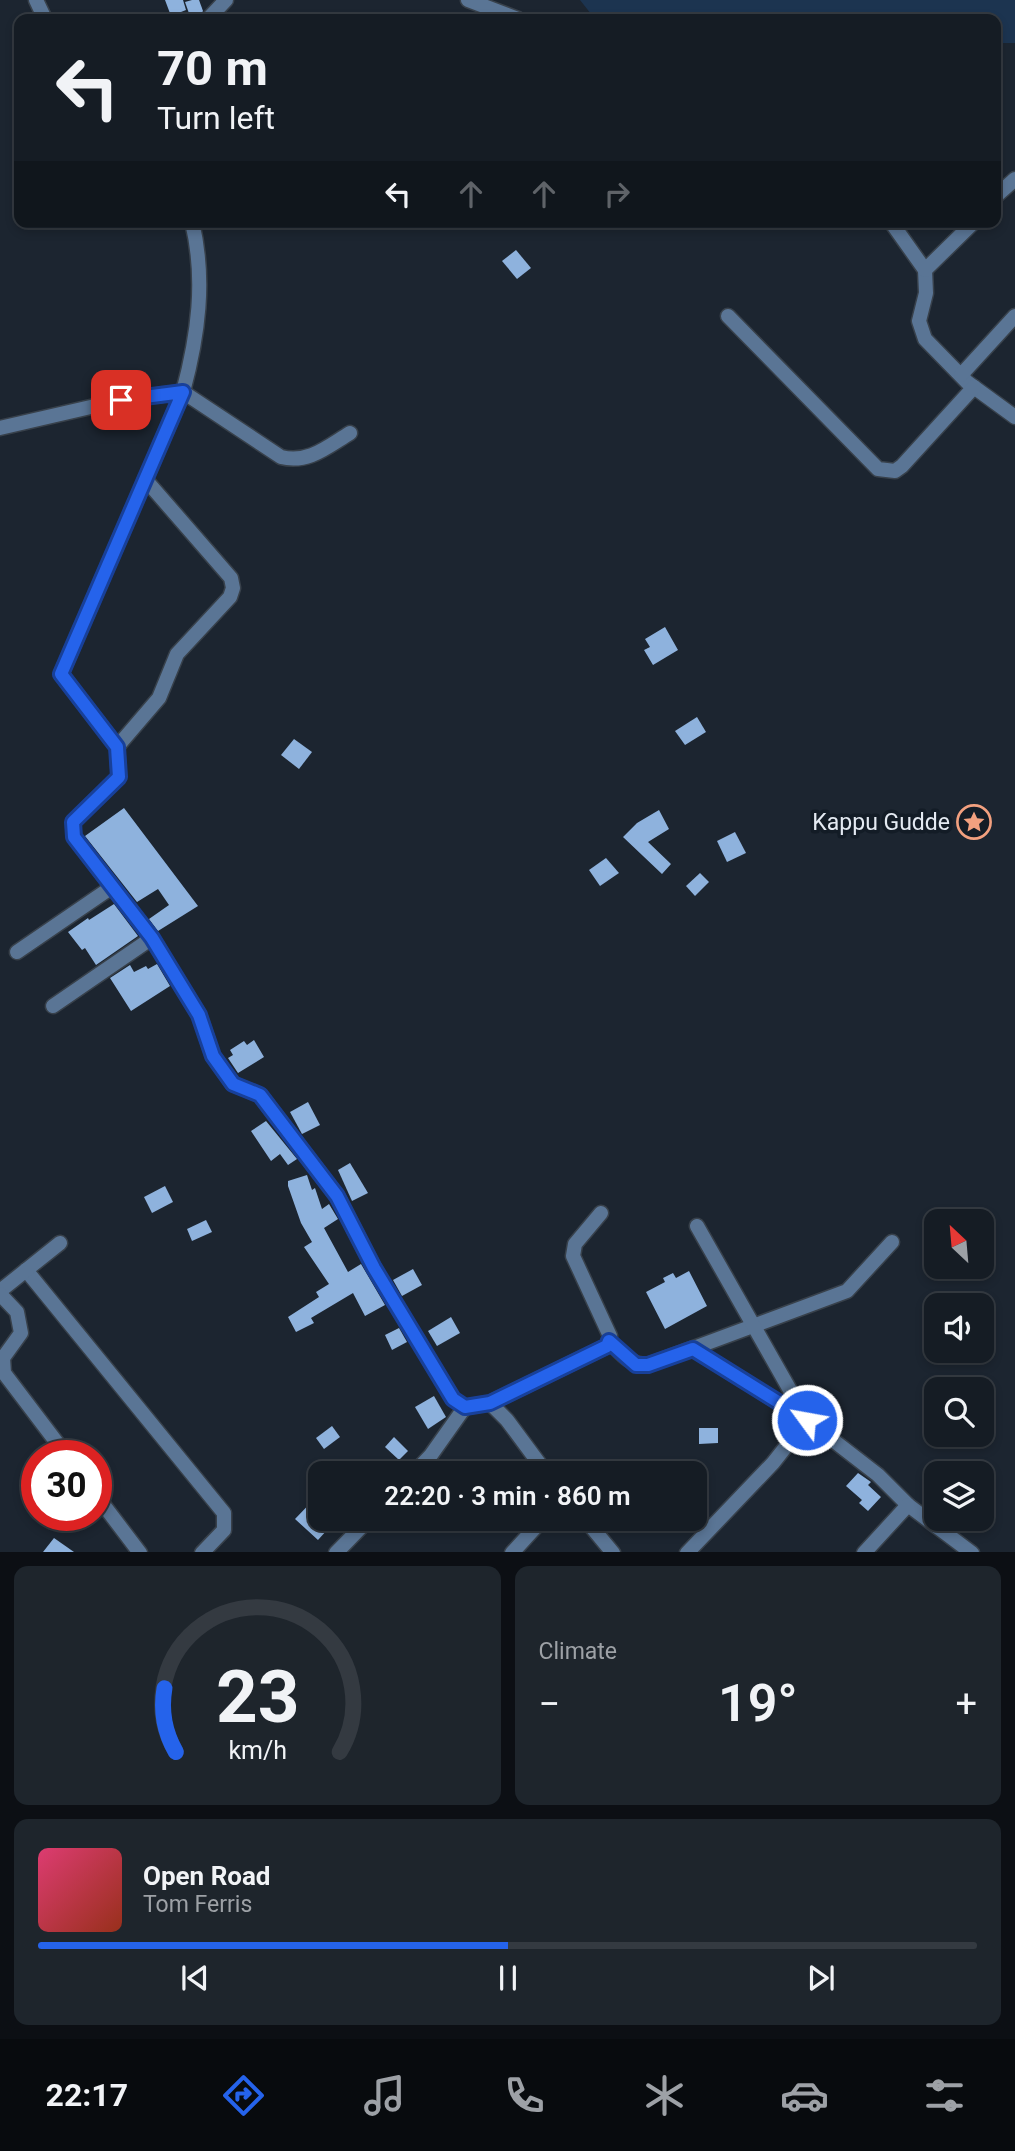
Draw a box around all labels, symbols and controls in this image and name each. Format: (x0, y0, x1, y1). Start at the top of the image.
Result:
text: 70 m (157, 40, 268, 97)
icon: left (42, 42, 133, 133)
text: Turn left (157, 99, 275, 137)
icon: left (379, 175, 417, 213)
icon: ahead (452, 175, 490, 213)
icon: ahead (525, 175, 563, 213)
icon: right (598, 175, 636, 213)
pin (91, 370, 151, 430)
icon: arrive (102, 381, 140, 419)
place icon: Kappu Gudde (955, 803, 993, 841)
place label: Kappu Gudde (812, 809, 950, 836)
north arrow (924, 1209, 994, 1279)
map controls (924, 1209, 994, 1531)
button: sound (924, 1293, 994, 1363)
button: search (924, 1377, 994, 1447)
position arrow (770, 1383, 844, 1457)
speed limit sign: 30 (21, 1440, 112, 1531)
button: layers (924, 1461, 994, 1531)
text: 22:20 · 3 min · 860 m (384, 1481, 631, 1511)
text: Climate (539, 1638, 617, 1665)
text: 23 (215, 1654, 299, 1740)
text: 19° (718, 1673, 798, 1734)
text: − (539, 1682, 560, 1726)
text: + (955, 1682, 977, 1726)
text: km/h (228, 1735, 287, 1764)
text: Open Road (143, 1861, 271, 1891)
text: Tom Ferris (143, 1891, 252, 1918)
icon: previous (176, 1959, 214, 1997)
icon: pause (489, 1959, 527, 1997)
icon: next (802, 1959, 840, 1997)
icon: directions (219, 2071, 268, 2120)
icon: music (360, 2071, 409, 2120)
icon: phone (500, 2071, 549, 2120)
icon: climate (640, 2071, 689, 2120)
icon: car (780, 2071, 829, 2120)
icon: filters (920, 2071, 969, 2120)
text: 22:17 (46, 2076, 128, 2114)

